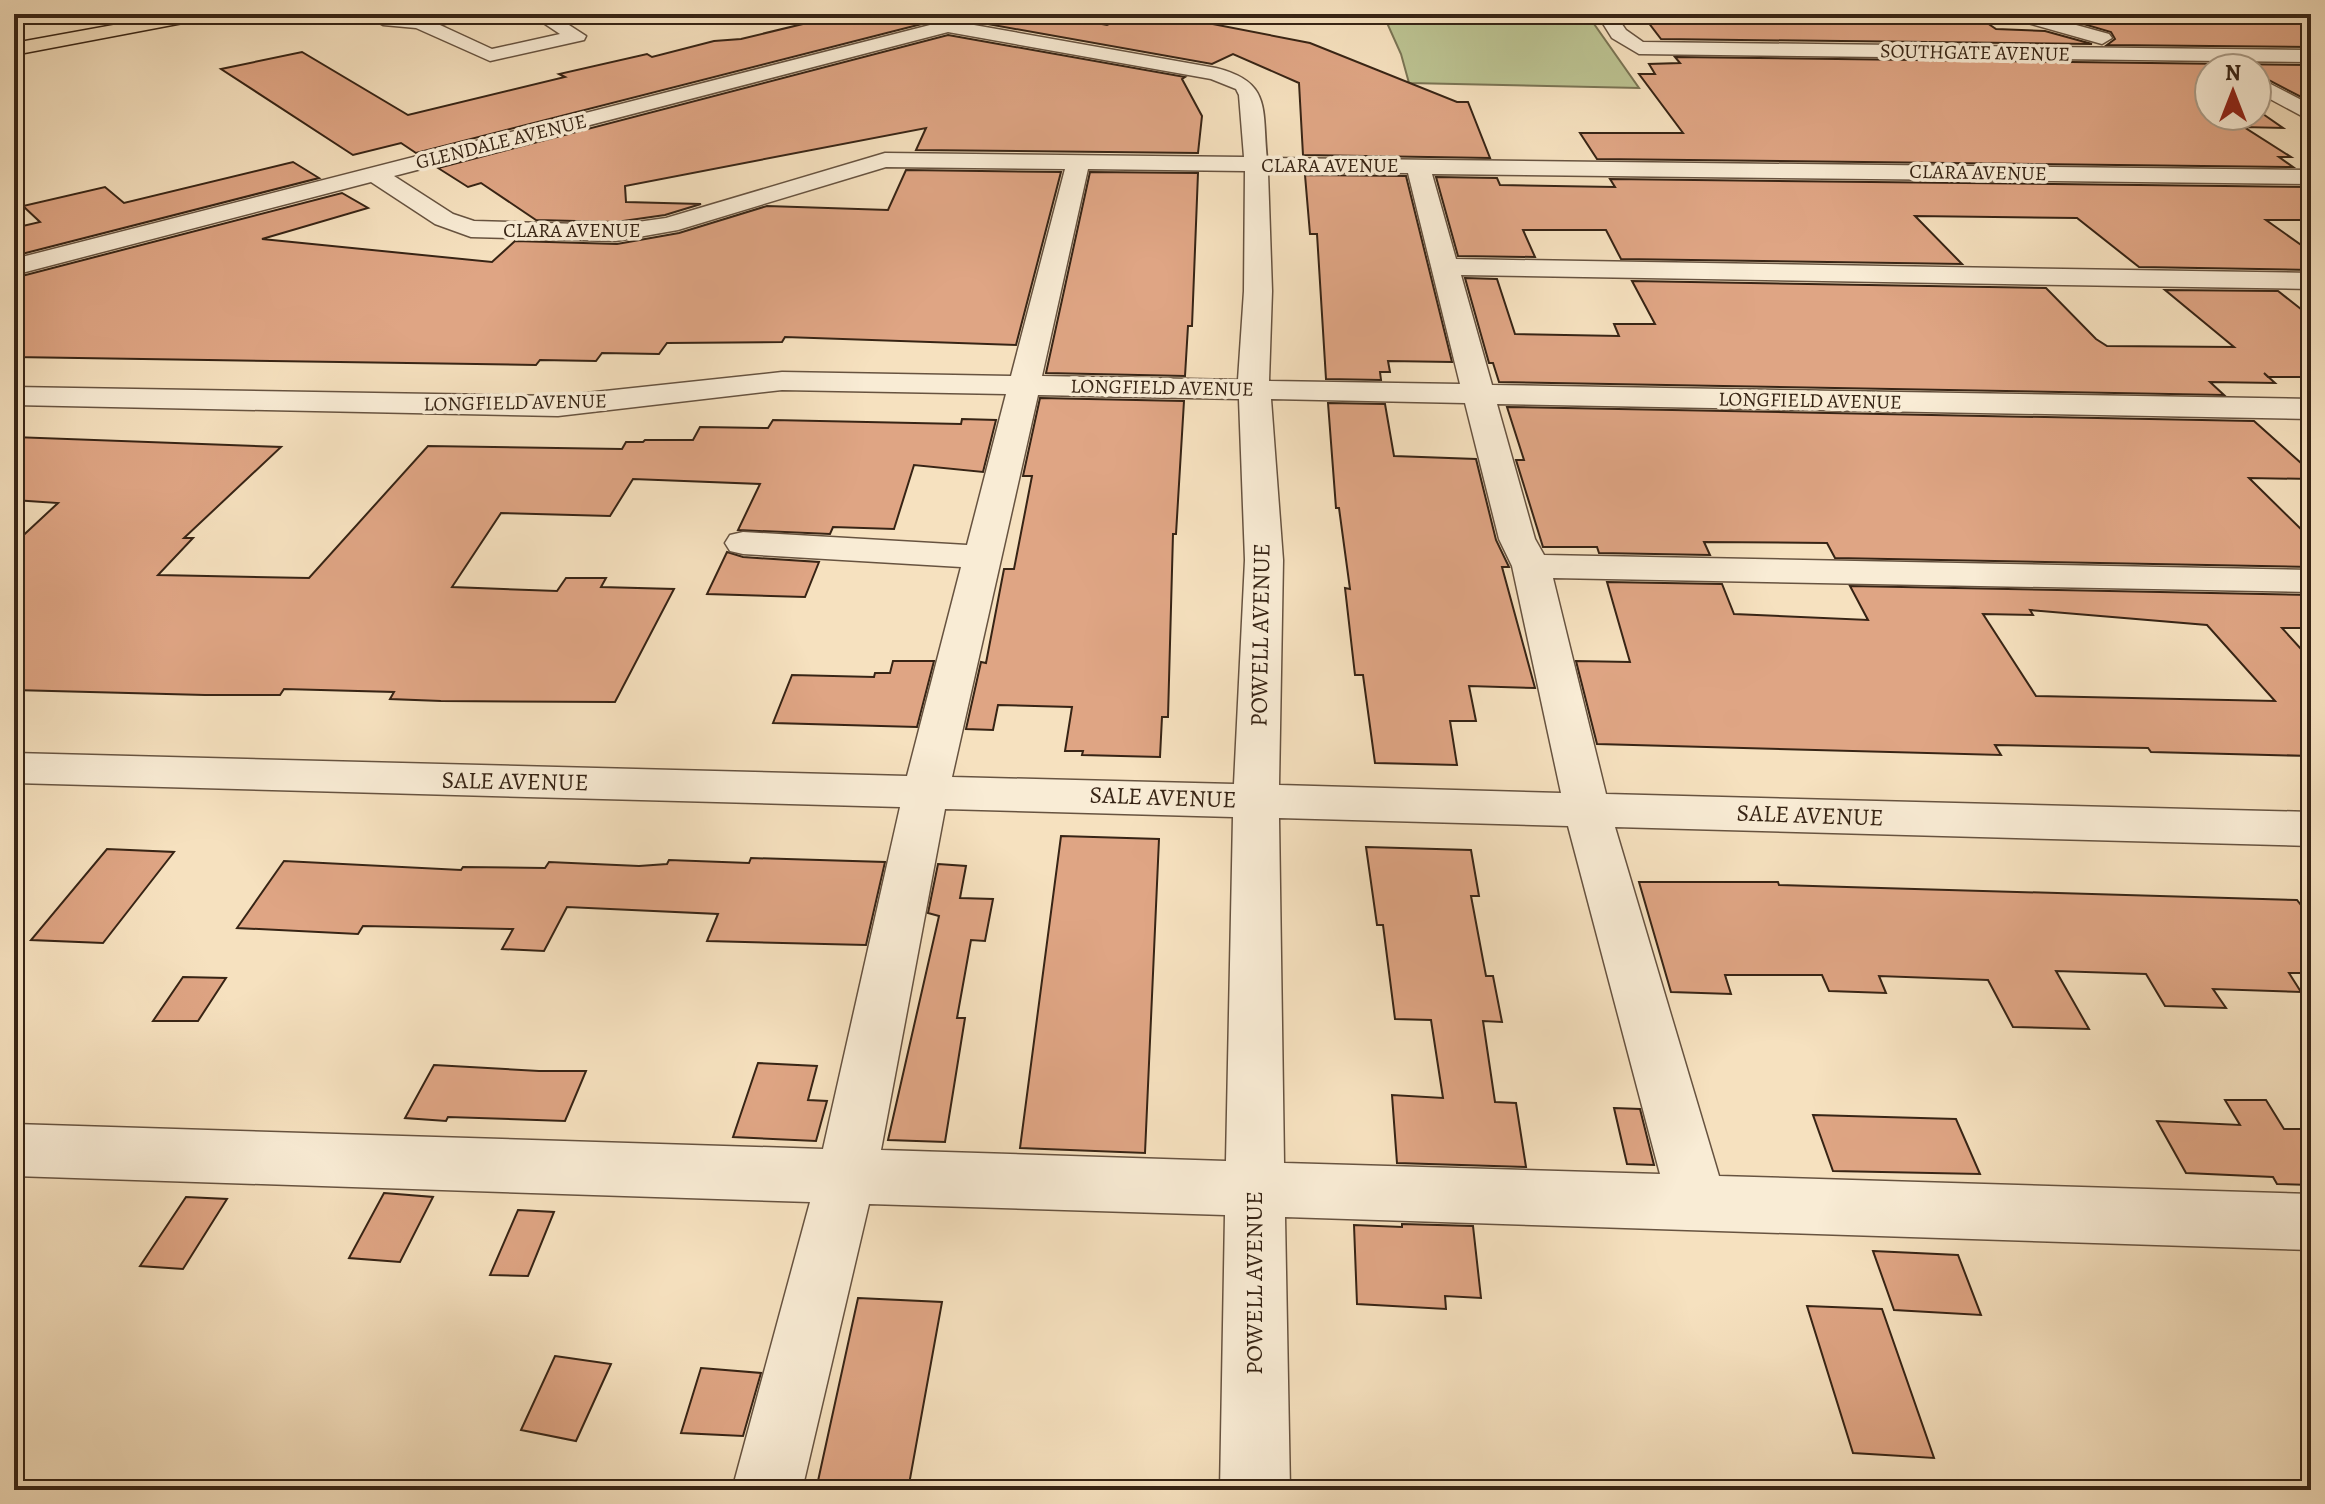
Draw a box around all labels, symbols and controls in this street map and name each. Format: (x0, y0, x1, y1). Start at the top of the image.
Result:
street label: SOUTHGATE AVENUE (1880, 37, 2070, 68)
north arrow (2193, 52, 2273, 132)
text: N (2225, 58, 2241, 88)
street label: GLENDALE AVENUE (413, 107, 589, 176)
street label: CLARA AVENUE (1261, 152, 1399, 179)
street label: CLARA AVENUE (1909, 158, 2047, 187)
street label: CLARA AVENUE (503, 217, 641, 244)
street label: LONGFIELD AVENUE (1070, 372, 1254, 403)
street label: LONGFIELD AVENUE (1718, 385, 1902, 416)
street label: LONGFIELD AVENUE (423, 387, 607, 418)
street label: POWELL AVENUE (1242, 543, 1278, 727)
street label: SALE AVENUE (441, 764, 589, 798)
street label: SALE AVENUE (1089, 778, 1237, 816)
street label: SALE AVENUE (1736, 796, 1884, 834)
street label: POWELL AVENUE (1238, 1191, 1270, 1375)

